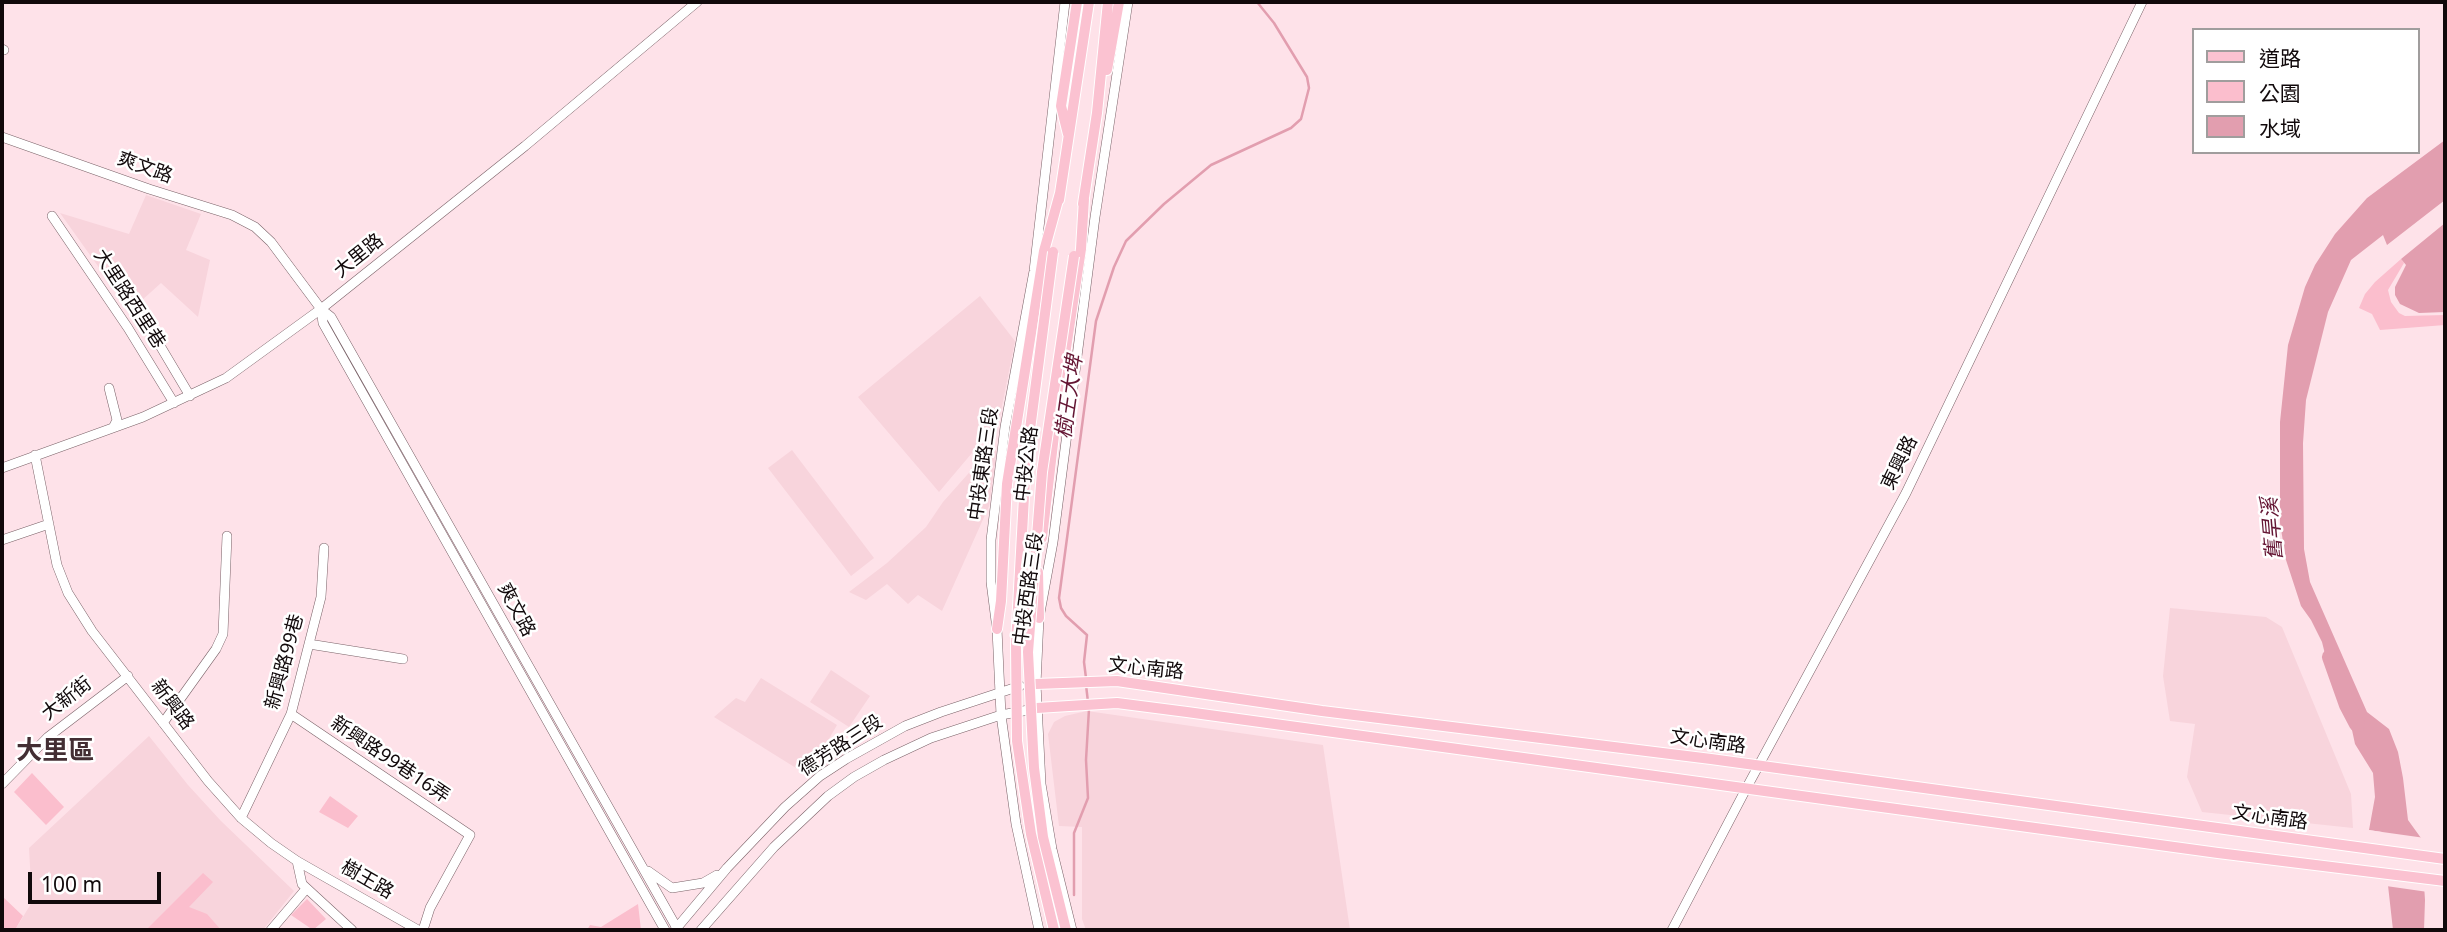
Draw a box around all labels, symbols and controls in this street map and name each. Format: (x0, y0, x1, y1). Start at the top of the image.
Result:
legend (2192, 28, 2419, 154)
text: 道路 (2259, 44, 2301, 72)
text: 公園 (2259, 79, 2301, 107)
text: 水域 (2259, 114, 2301, 142)
street label: 爽文路 (114, 148, 176, 188)
street label: 大里路 (330, 229, 388, 283)
street label: 大里路西里巷 (88, 245, 170, 353)
water label: 樹王大埤 (1052, 354, 1088, 440)
street label: 中投東路三段 (965, 406, 1003, 522)
street label: 中投公路 (1011, 425, 1043, 503)
street label: 東興路 (1877, 432, 1923, 494)
water label: 舊旱溪 (2258, 497, 2288, 561)
street label: 中投西路三段 (1010, 531, 1048, 647)
street label: 爽文路 (493, 579, 539, 641)
street label: 新興路99巷 (261, 612, 309, 712)
street label: 文心南路 (1107, 654, 1185, 684)
street label: 大新街 (38, 672, 96, 726)
street label: 新興路 (146, 675, 198, 735)
street label: 德芳路三段 (795, 711, 887, 781)
street label: 新興路99巷16弄 (326, 712, 454, 808)
street label: 文心南路 (1669, 725, 1747, 759)
district label: 大里區 (16, 736, 94, 768)
street label: 文心南路 (2231, 801, 2309, 835)
street label: 樹王路 (337, 856, 397, 904)
scale bar (32, 858, 164, 902)
text: 100 m (41, 870, 102, 898)

